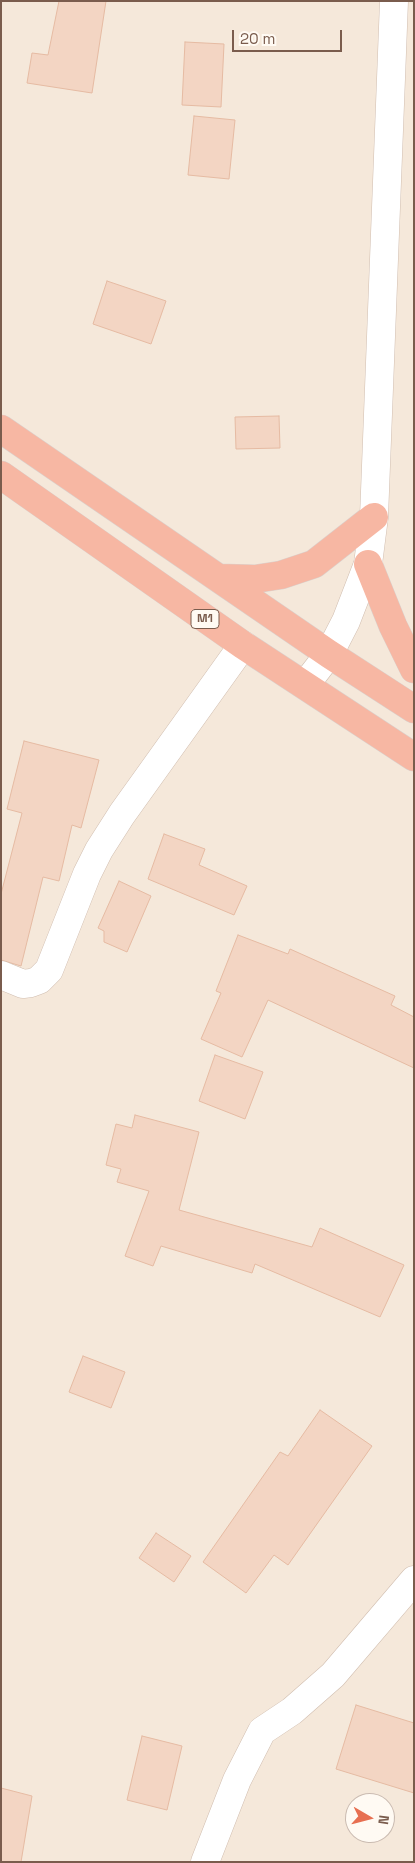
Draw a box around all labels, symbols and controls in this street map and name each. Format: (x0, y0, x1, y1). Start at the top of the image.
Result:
scale bar (235, 20, 345, 52)
text: 20 m (240, 29, 275, 48)
road number: M1 (191, 610, 219, 628)
north arrow (345, 1793, 395, 1843)
text: N (374, 1814, 393, 1826)

